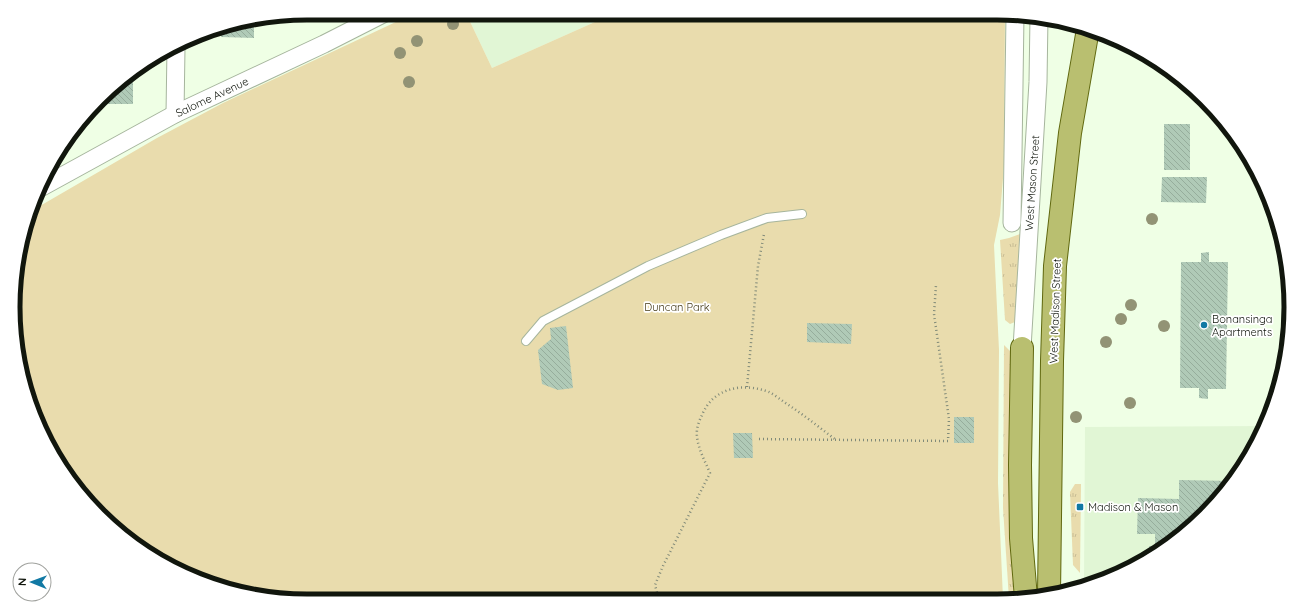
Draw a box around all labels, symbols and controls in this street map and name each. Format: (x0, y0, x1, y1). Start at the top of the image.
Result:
street label: Salome Avenue (173, 74, 251, 120)
street label: West Mason Street (1022, 135, 1042, 231)
street label: West Madison Street (1046, 258, 1064, 364)
park label: Duncan Park (644, 300, 710, 314)
place label: Bonansinga Apartments (1212, 312, 1273, 339)
marker: Bonansinga Apartments (1199, 320, 1209, 330)
place label: Madison & Mason (1088, 500, 1178, 514)
marker: Madison & Mason (1075, 502, 1085, 512)
north arrow (12, 562, 52, 602)
text: N (15, 578, 29, 586)

